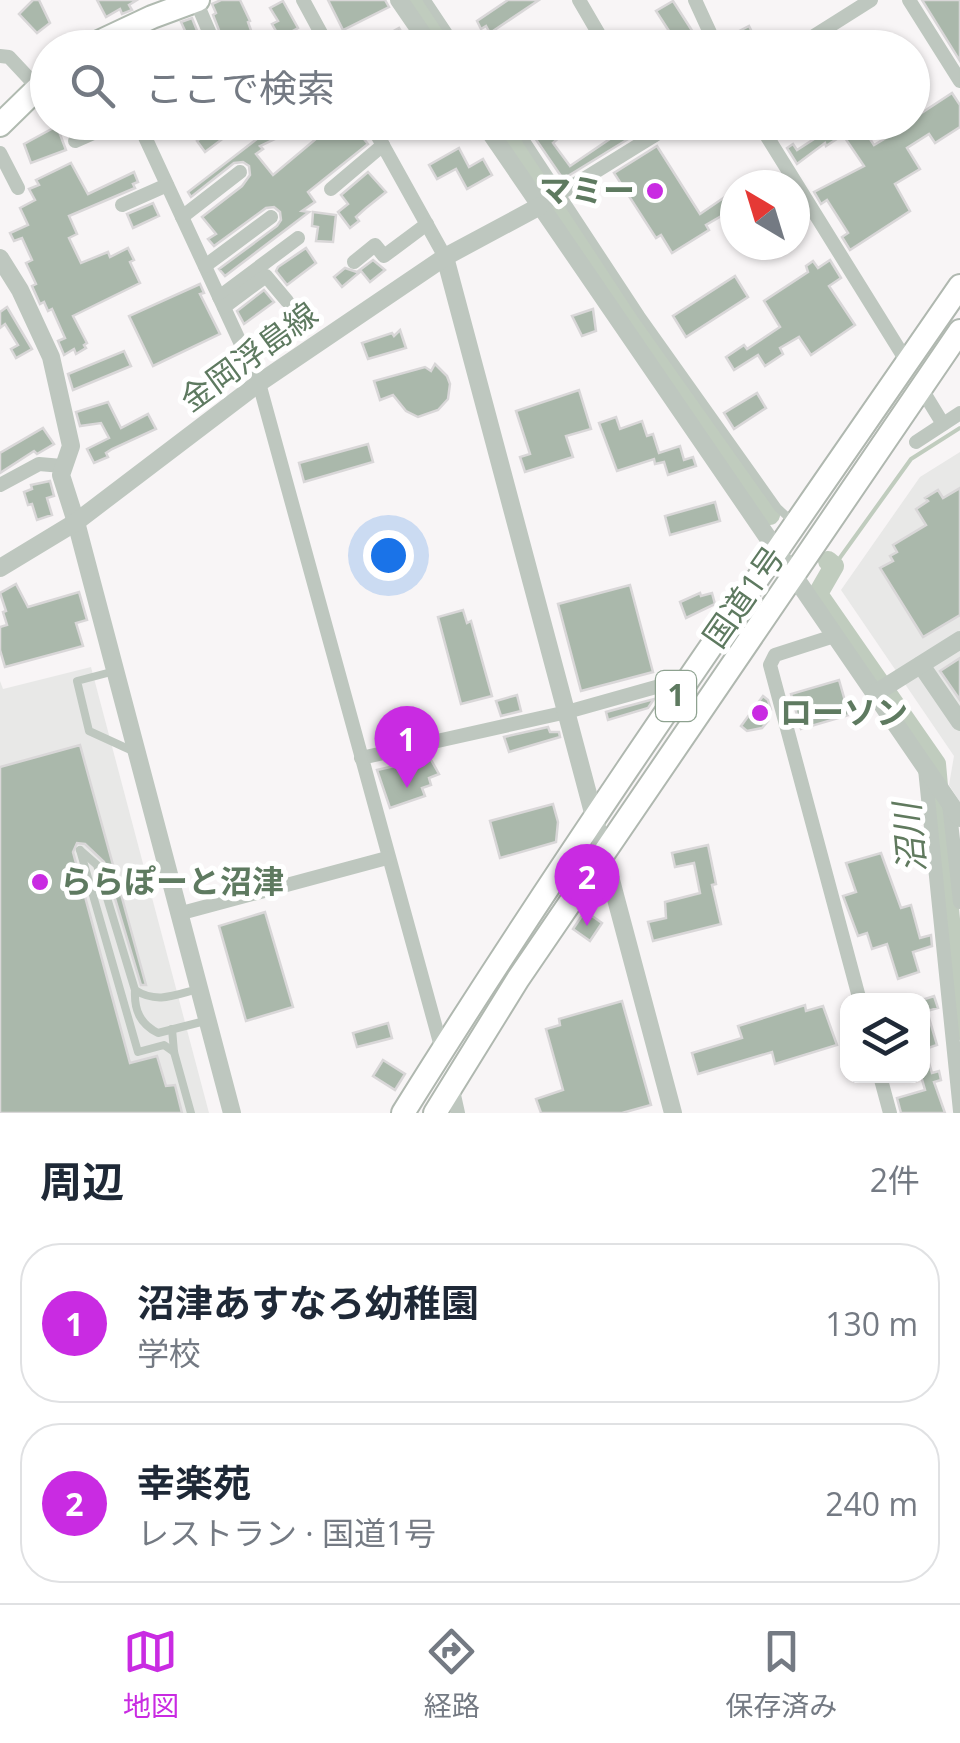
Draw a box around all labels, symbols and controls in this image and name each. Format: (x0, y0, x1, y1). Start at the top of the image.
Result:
search box (30, 30, 930, 140)
icon: search (65, 58, 120, 113)
text: ここで検索 (145, 61, 335, 113)
place label: マミー (539, 168, 635, 211)
north arrow (720, 170, 810, 260)
marker: マミー (644, 180, 666, 202)
street label: 金岡浮島線 (171, 291, 325, 420)
your location (363, 530, 414, 581)
street label: 国道1号 (692, 537, 793, 655)
road number: 1 (656, 671, 696, 721)
place label: ローソン (780, 690, 908, 733)
marker: ローソン (749, 702, 771, 724)
pin: 1 (374, 706, 440, 788)
water label: 沼川 (882, 797, 935, 875)
pin: 2 (554, 844, 620, 926)
place label: ららぽーと沼津 (60, 859, 284, 902)
marker: ららぽーと沼津 (29, 871, 51, 893)
map controls (840, 993, 930, 1083)
button: layers (840, 993, 930, 1083)
text: 周辺 (40, 1152, 124, 1209)
text: 2件 (870, 1158, 920, 1201)
text: 沼津あすなろ幼稚園 (137, 1276, 479, 1328)
text: 1 (65, 1302, 84, 1345)
text: 130 m (825, 1302, 918, 1345)
text: 学校 (137, 1331, 201, 1374)
text: 幸楽苑 (137, 1456, 251, 1508)
text: 2 (65, 1482, 84, 1525)
text: 240 m (825, 1482, 918, 1525)
text: レストラン · 国道1号 (137, 1511, 436, 1554)
tab: 地図 (123, 1624, 179, 1724)
tab: 経路 (424, 1624, 480, 1724)
tab: 保存済み (725, 1624, 837, 1724)

